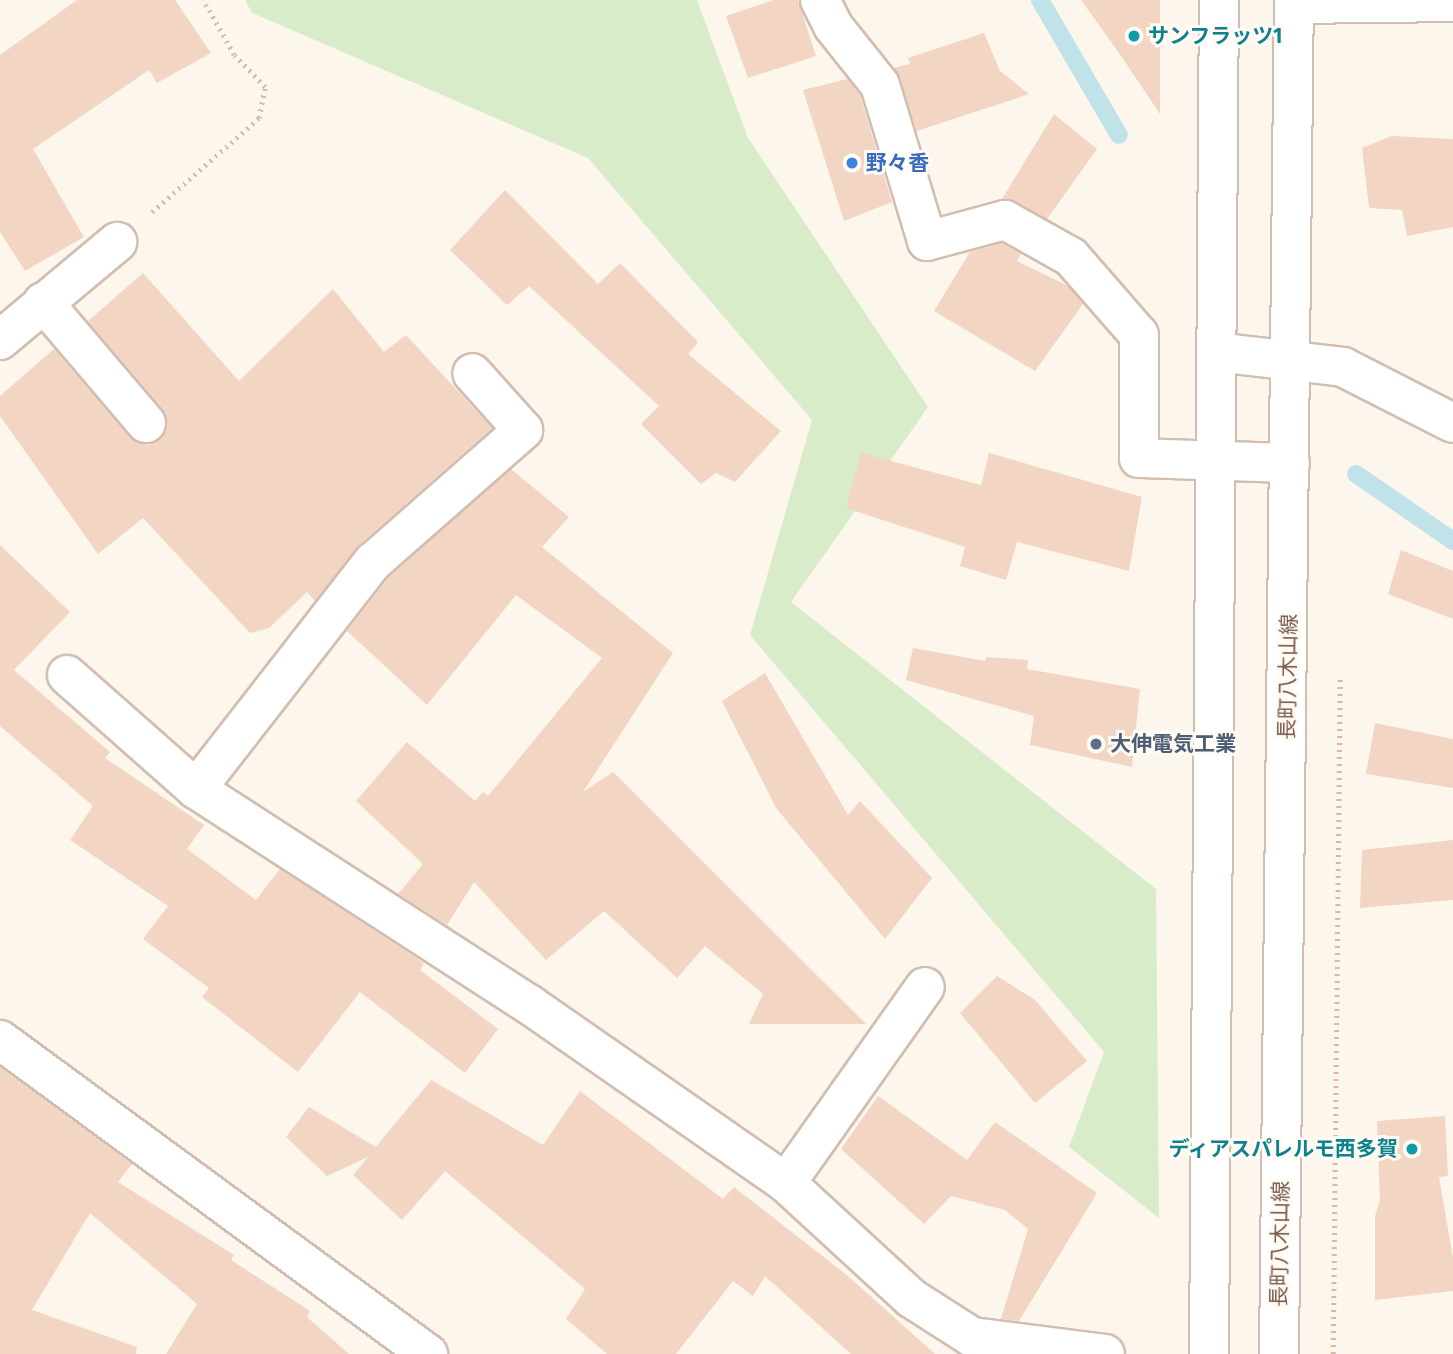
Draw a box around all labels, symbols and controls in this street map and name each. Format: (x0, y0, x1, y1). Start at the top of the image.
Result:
place label: サンフラッツ1 (1148, 23, 1283, 49)
marker: サンフラッツ1 (1126, 28, 1142, 44)
place label: 野々香 (866, 150, 929, 176)
marker: 野々香 (844, 155, 860, 171)
street label: 長町八木山線 (1274, 614, 1302, 740)
place label: 大伸電気工業 (1110, 731, 1236, 757)
marker: 大伸電気工業 (1088, 736, 1104, 752)
place label: ディアスパレルモ西多賀 (1167, 1136, 1398, 1162)
marker: ディアスパレルモ西多賀 (1404, 1141, 1420, 1157)
street label: 長町八木山線 (1266, 1181, 1294, 1307)

